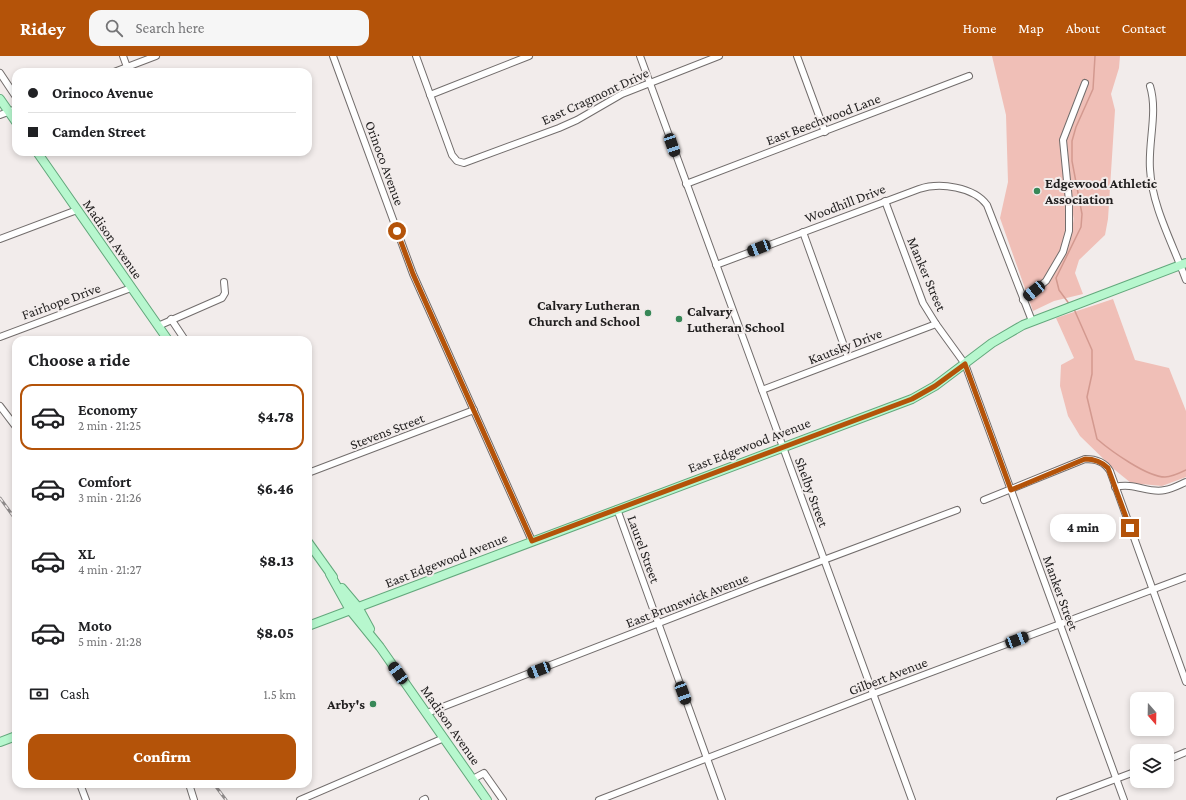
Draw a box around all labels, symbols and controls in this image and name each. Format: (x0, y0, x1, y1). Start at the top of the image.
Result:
search box (89, 10, 369, 46)
icon: search (103, 17, 125, 39)
text: Ridey (20, 18, 65, 39)
text: Search here (135, 20, 204, 36)
text: Home (963, 20, 996, 36)
text: Map (1018, 20, 1044, 36)
text: About (1066, 20, 1100, 36)
text: Contact (1122, 20, 1166, 36)
street label: East Cragmont Drive (539, 64, 651, 128)
text: Orinoco Avenue (52, 85, 153, 101)
street label: East Beechwood Lane (764, 90, 882, 148)
street label: Orinoco Avenue (362, 118, 408, 208)
text: Camden Street (52, 124, 146, 140)
car (662, 132, 682, 158)
place label: Edgewood Athletic Association (1044, 175, 1158, 207)
street label: Woodhill Drive (802, 180, 888, 226)
marker: Edgewood Athletic Association (1032, 186, 1042, 196)
street label: Madison Avenue (80, 196, 146, 282)
route start (388, 222, 406, 240)
street label: Manker Street (904, 235, 950, 314)
car (746, 238, 772, 258)
street label: Fairhope Drive (19, 279, 103, 323)
car (1021, 279, 1047, 303)
place label: Calvary Lutheran Church and School (528, 297, 640, 329)
place label: Calvary Lutheran School (687, 303, 785, 335)
marker: Calvary Lutheran Church and School (643, 308, 653, 318)
marker: Calvary Lutheran School (674, 314, 684, 324)
street label: Kautsky Drive (806, 325, 884, 367)
text: Choose a ride (28, 350, 130, 370)
icon: car (30, 399, 66, 435)
text: Economy (78, 402, 137, 418)
text: $4.78 (258, 409, 294, 425)
street label: Stevens Street (348, 409, 427, 452)
street label: East Edgewood Avenue (685, 414, 813, 476)
text: 2 min · 21:25 (78, 418, 141, 433)
street label: Shelby Street (792, 455, 832, 529)
icon: car (30, 471, 66, 507)
text: Comfort (78, 474, 132, 490)
text: $6.46 (257, 481, 294, 497)
text: 3 min · 21:26 (78, 490, 142, 505)
street label: Laurel Street (624, 513, 664, 585)
callout: 4 min (1050, 514, 1116, 542)
route end (1121, 519, 1139, 537)
text: 4 min (1067, 520, 1099, 535)
street label: East Edgewood Avenue (382, 529, 510, 591)
icon: car (30, 543, 66, 579)
text: XL (78, 546, 95, 562)
text: $8.13 (260, 553, 294, 569)
street label: Manker Street (1040, 553, 1082, 633)
text: 4 min · 21:27 (78, 562, 141, 577)
street label: East Brunswick Avenue (623, 569, 751, 631)
icon: car (30, 615, 66, 651)
text: Moto (78, 618, 112, 634)
text: $8.05 (256, 625, 294, 641)
car (1004, 630, 1030, 650)
text: 5 min · 21:28 (78, 634, 142, 649)
street label: Gilbert Avenue (846, 654, 930, 698)
car (386, 660, 410, 686)
car (526, 660, 552, 680)
car (673, 680, 693, 706)
street label: Madison Avenue (418, 682, 484, 768)
icon: cash (28, 683, 50, 705)
text: Cash (60, 686, 90, 702)
text: 1.5 km (263, 687, 296, 702)
north arrow (1130, 692, 1174, 736)
map controls (1130, 692, 1174, 788)
place label: Arby's (326, 696, 365, 712)
marker: Arby's (368, 699, 378, 709)
button: Confirm (28, 734, 296, 780)
button: layers (1130, 744, 1174, 788)

